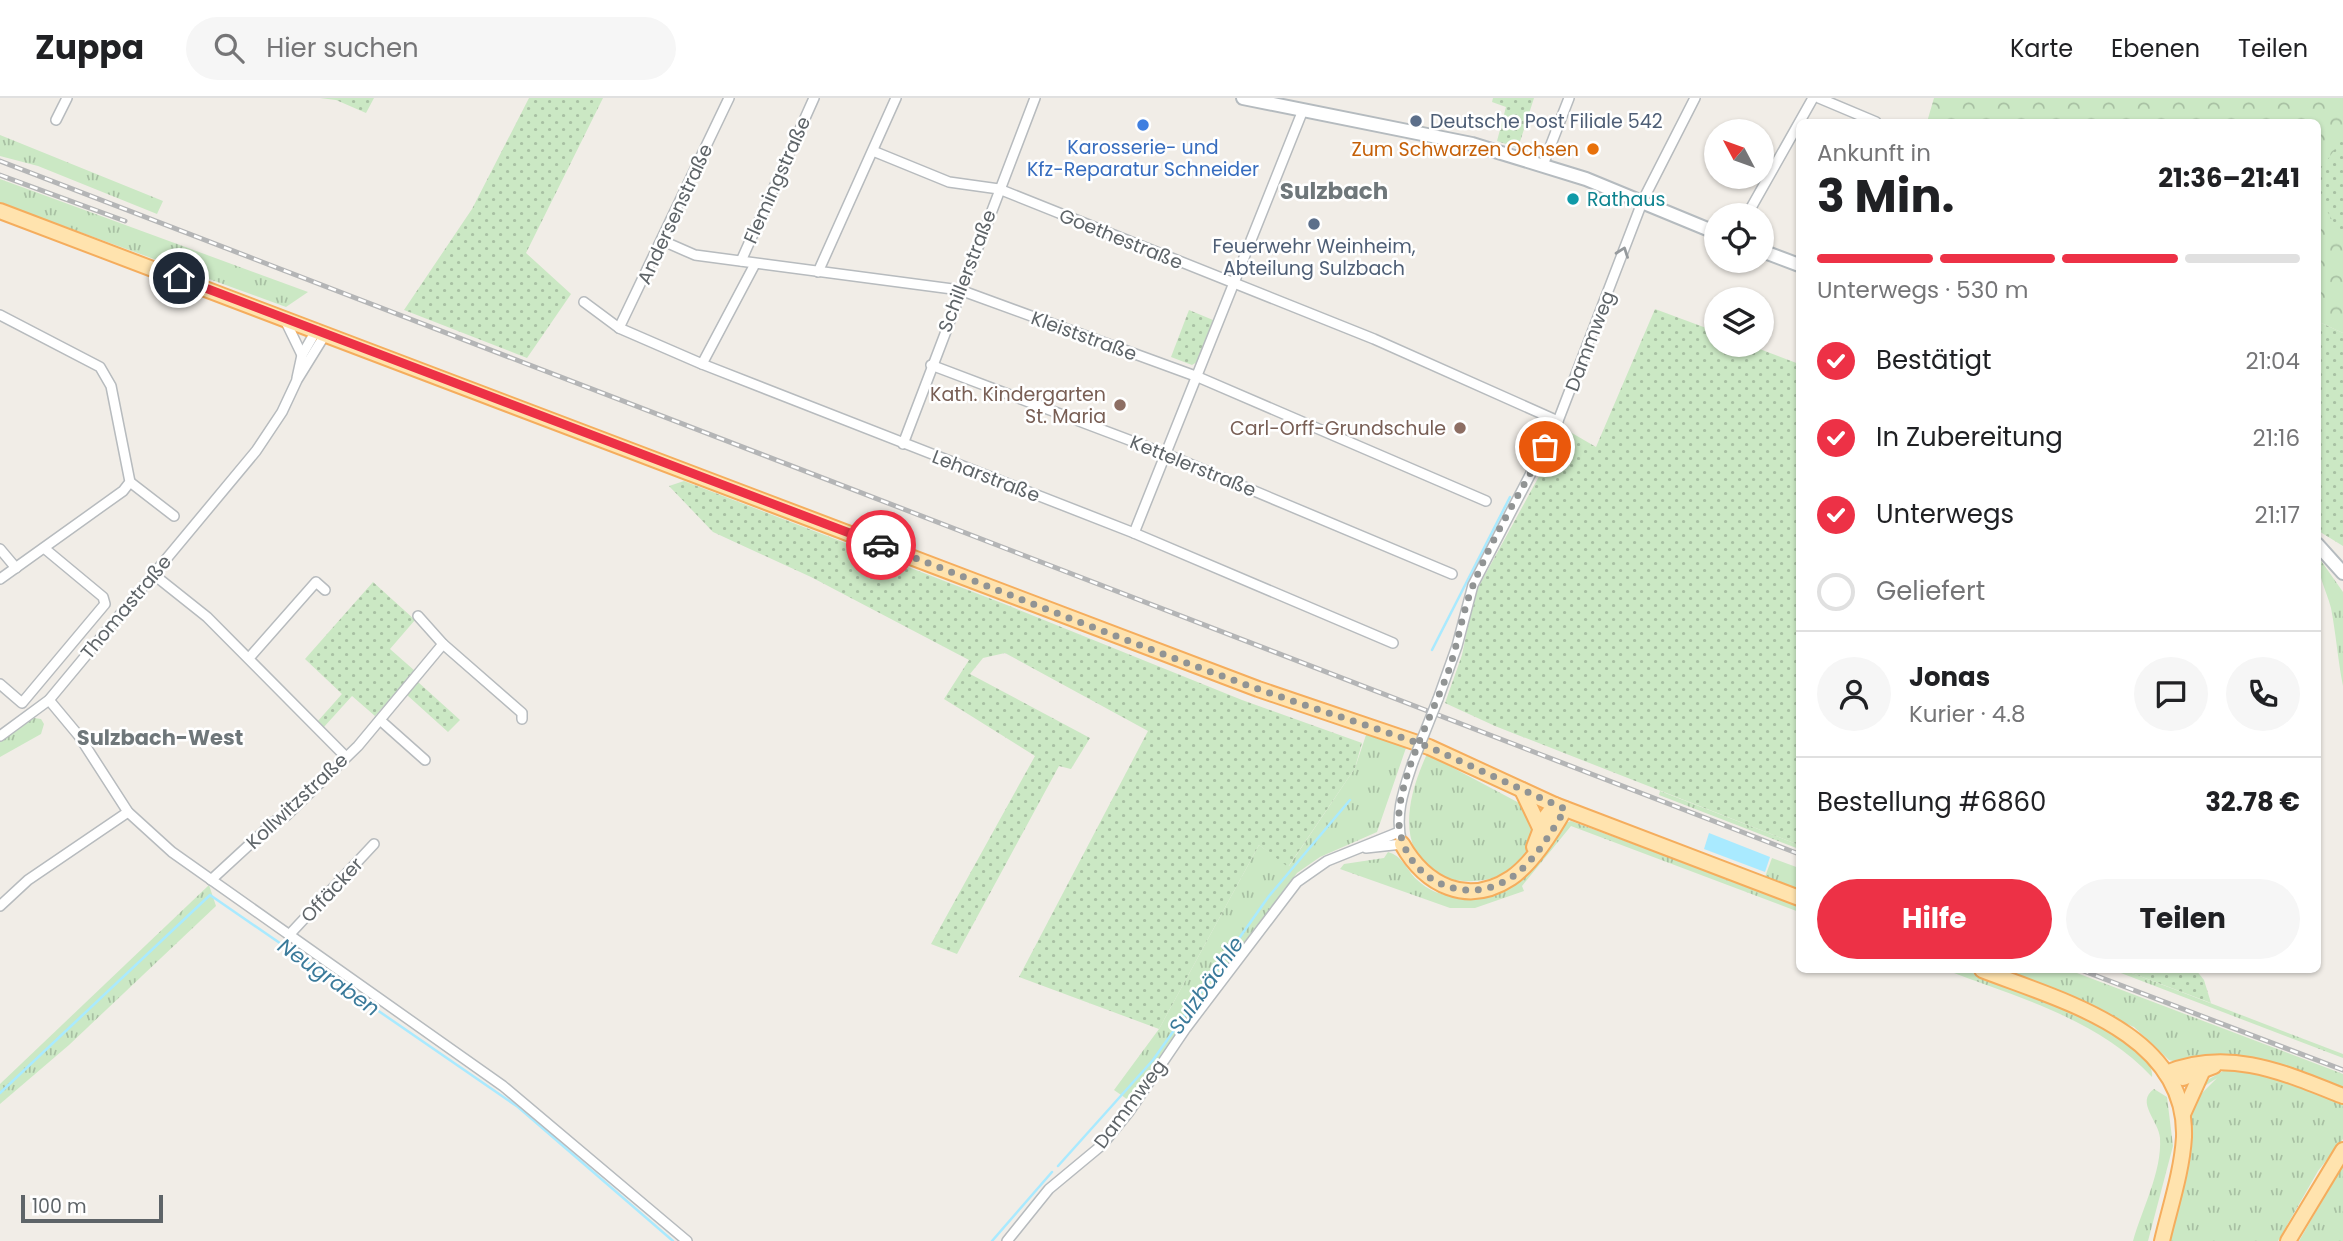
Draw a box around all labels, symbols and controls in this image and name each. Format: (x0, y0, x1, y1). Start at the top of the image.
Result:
search box (186, 17, 676, 80)
text: Zuppa (35, 24, 144, 71)
icon: search (210, 29, 248, 67)
text: Hier suchen (266, 30, 419, 66)
text: Karte (2010, 32, 2073, 65)
text: Ebenen (2111, 32, 2200, 65)
text: Teilen (2238, 32, 2308, 65)
place label: Deutsche Post Filiale 542 (1430, 108, 1663, 135)
street label: Flemingstraße (737, 112, 817, 248)
marker: Deutsche Post Filiale 542 (1408, 113, 1424, 129)
marker: Karosserie- und Kfz-Reparatur Schneider (1135, 117, 1151, 133)
north arrow (1704, 119, 1774, 189)
map controls (1704, 119, 1774, 357)
place label: Karosserie- und Kfz-Reparatur Schneider (1027, 134, 1259, 183)
place label: Zum Schwarzen Ochsen (1351, 136, 1579, 163)
text: Ankunft in (1817, 137, 1931, 169)
street label: Andersenstraße (631, 139, 719, 289)
marker: Zum Schwarzen Ochsen (1585, 141, 1601, 157)
text: 21:36–21:41 (2158, 160, 2300, 196)
text: 3 Min. (1817, 164, 1954, 228)
district label: Sulzbach (1280, 175, 1388, 207)
place label: Rathaus (1587, 186, 1665, 213)
marker: Rathaus (1565, 191, 1581, 207)
street label: Goethestraße (1055, 202, 1187, 276)
button: locate (1704, 203, 1774, 273)
street label: Schillerstraße (931, 206, 1003, 336)
marker: Feuerwehr Weinheim, Abteilung Sulzbach (1306, 216, 1322, 232)
place label: Feuerwehr Weinheim, Abteilung Sulzbach (1212, 233, 1416, 282)
one-way arrow (1615, 247, 1629, 259)
pin (149, 248, 209, 308)
icon: home (160, 259, 198, 297)
text: Unterwegs · 530 m (1817, 274, 2029, 306)
street label: Dammweg (1558, 287, 1622, 395)
button: layers (1704, 287, 1774, 357)
street label: Kleiststraße (1027, 304, 1141, 368)
icon: check (1817, 342, 1855, 380)
text: Bestätigt (1876, 342, 1992, 378)
text: 21:04 (2246, 345, 2300, 377)
place label: Kath. Kindergarten St. Maria (930, 381, 1106, 430)
marker: Kath. Kindergarten St. Maria (1112, 397, 1128, 413)
place label: Carl-Orff-Grundschule (1230, 415, 1446, 442)
pin (1515, 417, 1575, 477)
icon: check (1817, 419, 1855, 457)
text: In Zubereitung (1876, 419, 2063, 455)
marker: Carl-Orff-Grundschule (1452, 420, 1468, 436)
text: 21:16 (2253, 422, 2300, 454)
street label: Kettelerstraße (1126, 428, 1260, 504)
icon: bag (1526, 428, 1564, 466)
street label: Leharstraße (928, 443, 1044, 509)
icon: check (1817, 496, 1855, 534)
text: Unterwegs (1876, 496, 2014, 532)
text: 21:17 (2255, 499, 2300, 531)
courier (846, 510, 916, 580)
icon: car (862, 526, 900, 564)
street label: Thomastraße (74, 549, 178, 665)
text: Geliefert (1876, 573, 1985, 609)
button: person (1817, 657, 1891, 731)
button: chat (2134, 657, 2208, 731)
button: phone (2226, 657, 2300, 731)
text: Jonas (1909, 659, 1990, 695)
text: Kurier · 4.8 (1909, 698, 2026, 730)
district label: Sulzbach-West (77, 723, 243, 752)
street label: Kollwitzstraße (240, 747, 354, 855)
text: Bestellung #6860 (1817, 784, 2046, 820)
text: 32.78 € (2205, 784, 2300, 820)
street label: Offäcker (295, 851, 369, 929)
button: Hilfe (1817, 879, 2052, 959)
button: Teilen (2066, 879, 2300, 959)
water label: Sulzbächle (1162, 930, 1250, 1040)
water label: Neugraben (272, 931, 386, 1023)
street label: Dammweg (1087, 1054, 1173, 1154)
scale bar (21, 1192, 163, 1224)
text: 100 m (32, 1193, 87, 1220)

